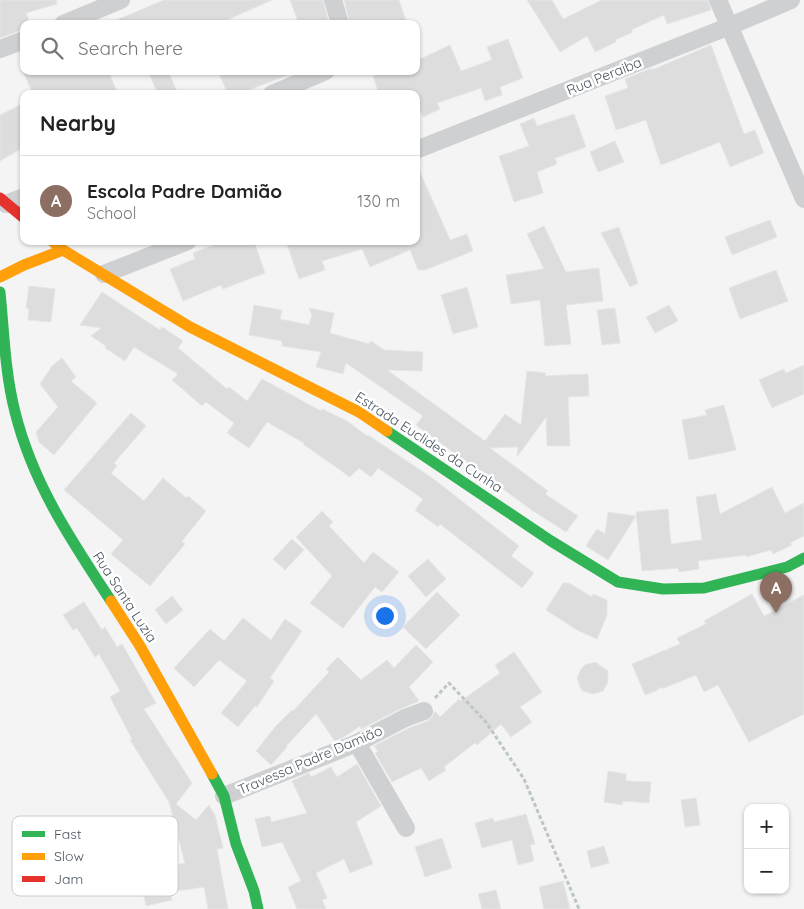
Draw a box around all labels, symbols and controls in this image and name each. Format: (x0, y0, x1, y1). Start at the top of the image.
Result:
search box (20, 20, 420, 75)
icon: search (38, 34, 66, 62)
text: Search here (78, 36, 183, 60)
street label: Rua Peraiba (564, 53, 644, 99)
text: Nearby (40, 110, 116, 136)
text: Escola Padre Damião (87, 179, 282, 203)
text: A (51, 191, 61, 211)
text: 130 m (357, 191, 400, 211)
text: School (87, 203, 136, 223)
street label: Estrada Euclides da Cunha (352, 388, 506, 496)
street label: Rua Santa Luzia (89, 548, 161, 646)
pin: A (760, 572, 792, 613)
your location (372, 603, 398, 629)
street label: Travessa Padre Damião (235, 721, 385, 799)
map controls (744, 804, 789, 894)
button: + (744, 804, 789, 849)
legend (12, 816, 178, 896)
text: Fast (54, 825, 82, 843)
text: Slow (54, 847, 84, 865)
button: − (744, 849, 789, 894)
text: Jam (54, 870, 83, 888)

